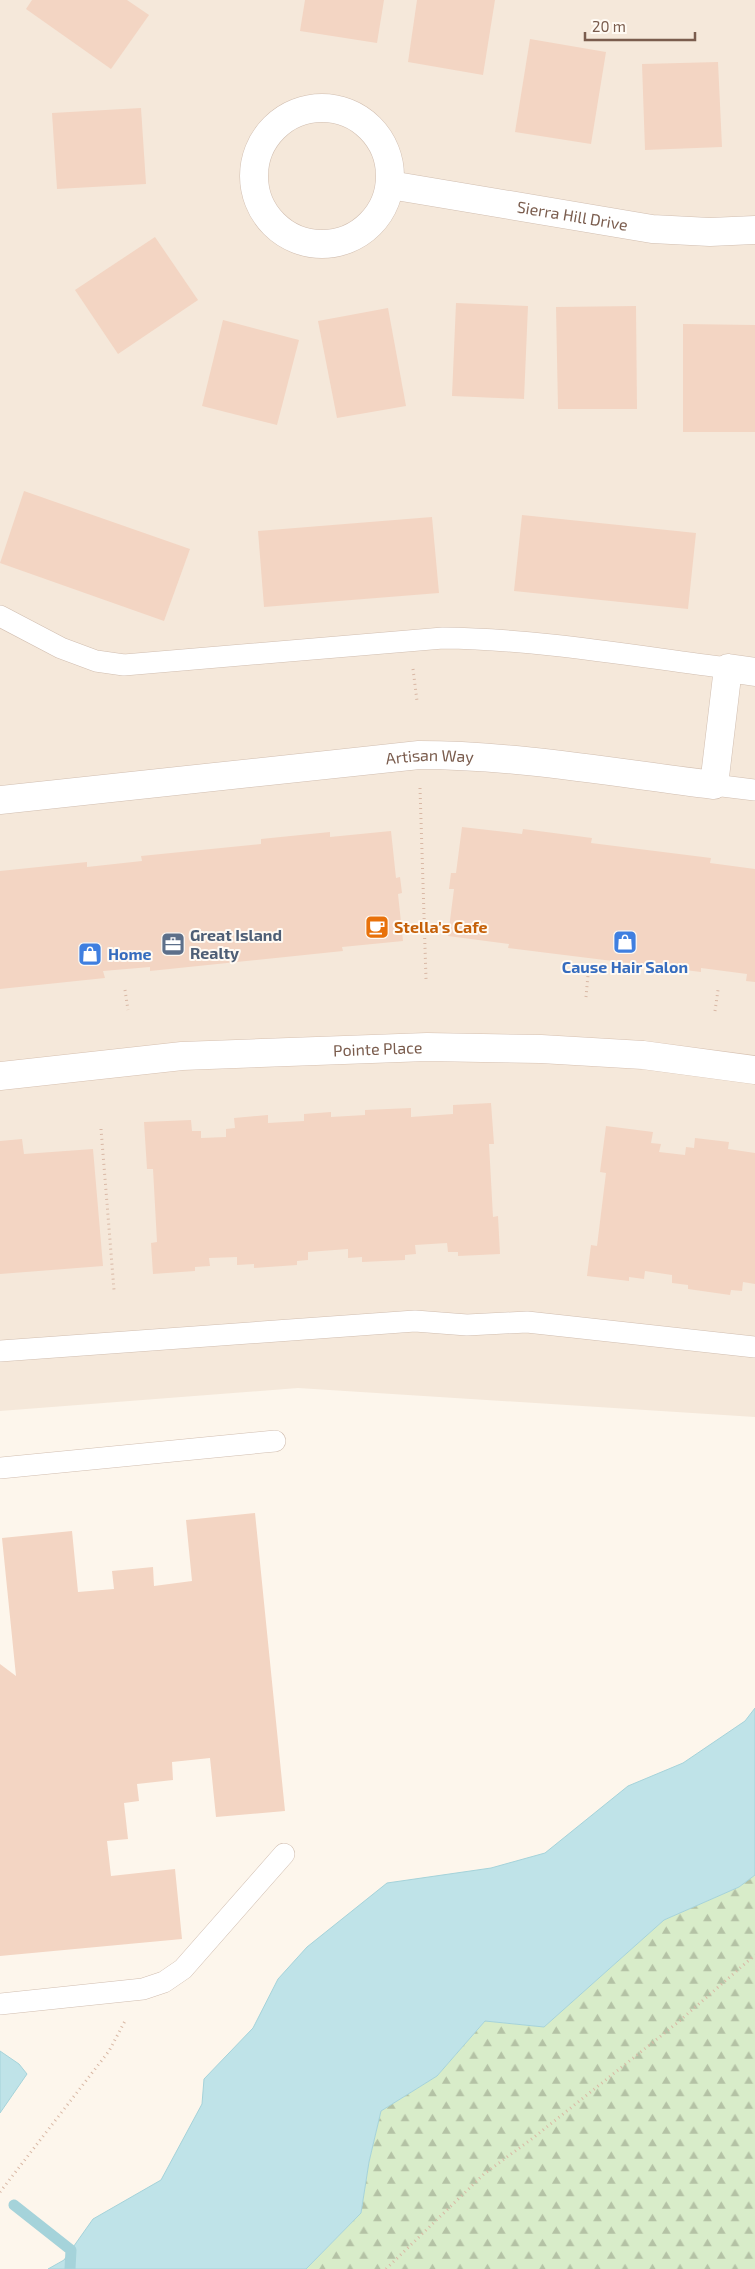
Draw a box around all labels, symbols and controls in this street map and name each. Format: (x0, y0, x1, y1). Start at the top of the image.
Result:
scale bar (585, 10, 695, 42)
text: 20 m (592, 17, 626, 35)
street label: Sierra Hill Drive (516, 196, 629, 234)
street label: Artisan Way (385, 745, 475, 768)
cafe icon: Stella's Cafe (364, 914, 390, 940)
place label: Stella's Cafe (394, 917, 488, 936)
place label: Great Island Realty (190, 925, 282, 963)
shop icon: Cause Hair Salon (612, 929, 638, 955)
office icon: Great Island Realty (160, 931, 186, 957)
shop icon: Home (77, 941, 103, 967)
place label: Home (108, 944, 152, 963)
place label: Cause Hair Salon (562, 957, 688, 976)
street label: Pointe Place (333, 1037, 423, 1059)

